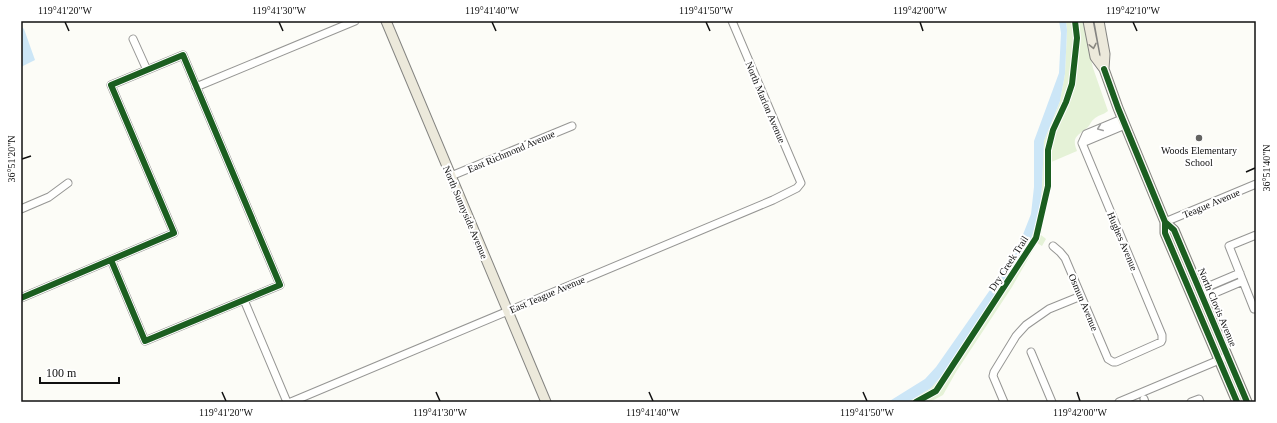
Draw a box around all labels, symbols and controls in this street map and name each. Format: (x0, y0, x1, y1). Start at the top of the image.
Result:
text: 119°41'20"W (38, 5, 93, 16)
text: 119°41'30"W (252, 5, 307, 16)
text: 119°41'40"W (465, 5, 520, 16)
text: 119°41'50"W (679, 5, 734, 16)
text: 119°42'00"W (893, 5, 948, 16)
text: 119°42'10"W (1106, 5, 1161, 16)
one-way arrow (1088, 43, 1096, 50)
street label: North Marion Avenue (743, 60, 788, 145)
one-way arrow (1096, 124, 1103, 132)
street label: East Richmond Avenue (466, 128, 557, 175)
marker: Woods Elementary School (1194, 133, 1204, 143)
text: 36°51'20"N (6, 135, 17, 183)
text: 36°51'40"N (1261, 144, 1272, 192)
place label: Woods Elementary School (1161, 145, 1237, 168)
street label: North Sunnyside Avenue (441, 164, 490, 261)
street label: Teague Avenue (1181, 186, 1242, 220)
street label: Hughes Avenue (1105, 210, 1140, 273)
street label: Dry Creek Trail (987, 234, 1030, 293)
street label: North Clovis Avenue (1196, 266, 1239, 349)
street label: Osmun Avenue (1067, 272, 1101, 333)
street label: East Teague Avenue (508, 273, 587, 315)
scale bar (40, 359, 119, 385)
text: 100 m (46, 366, 77, 380)
text: 119°41'20"W (199, 407, 254, 418)
text: 119°41'30"W (413, 407, 468, 418)
text: 119°41'40"W (626, 407, 681, 418)
text: 119°41'50"W (840, 407, 895, 418)
text: 119°42'00"W (1053, 407, 1108, 418)

